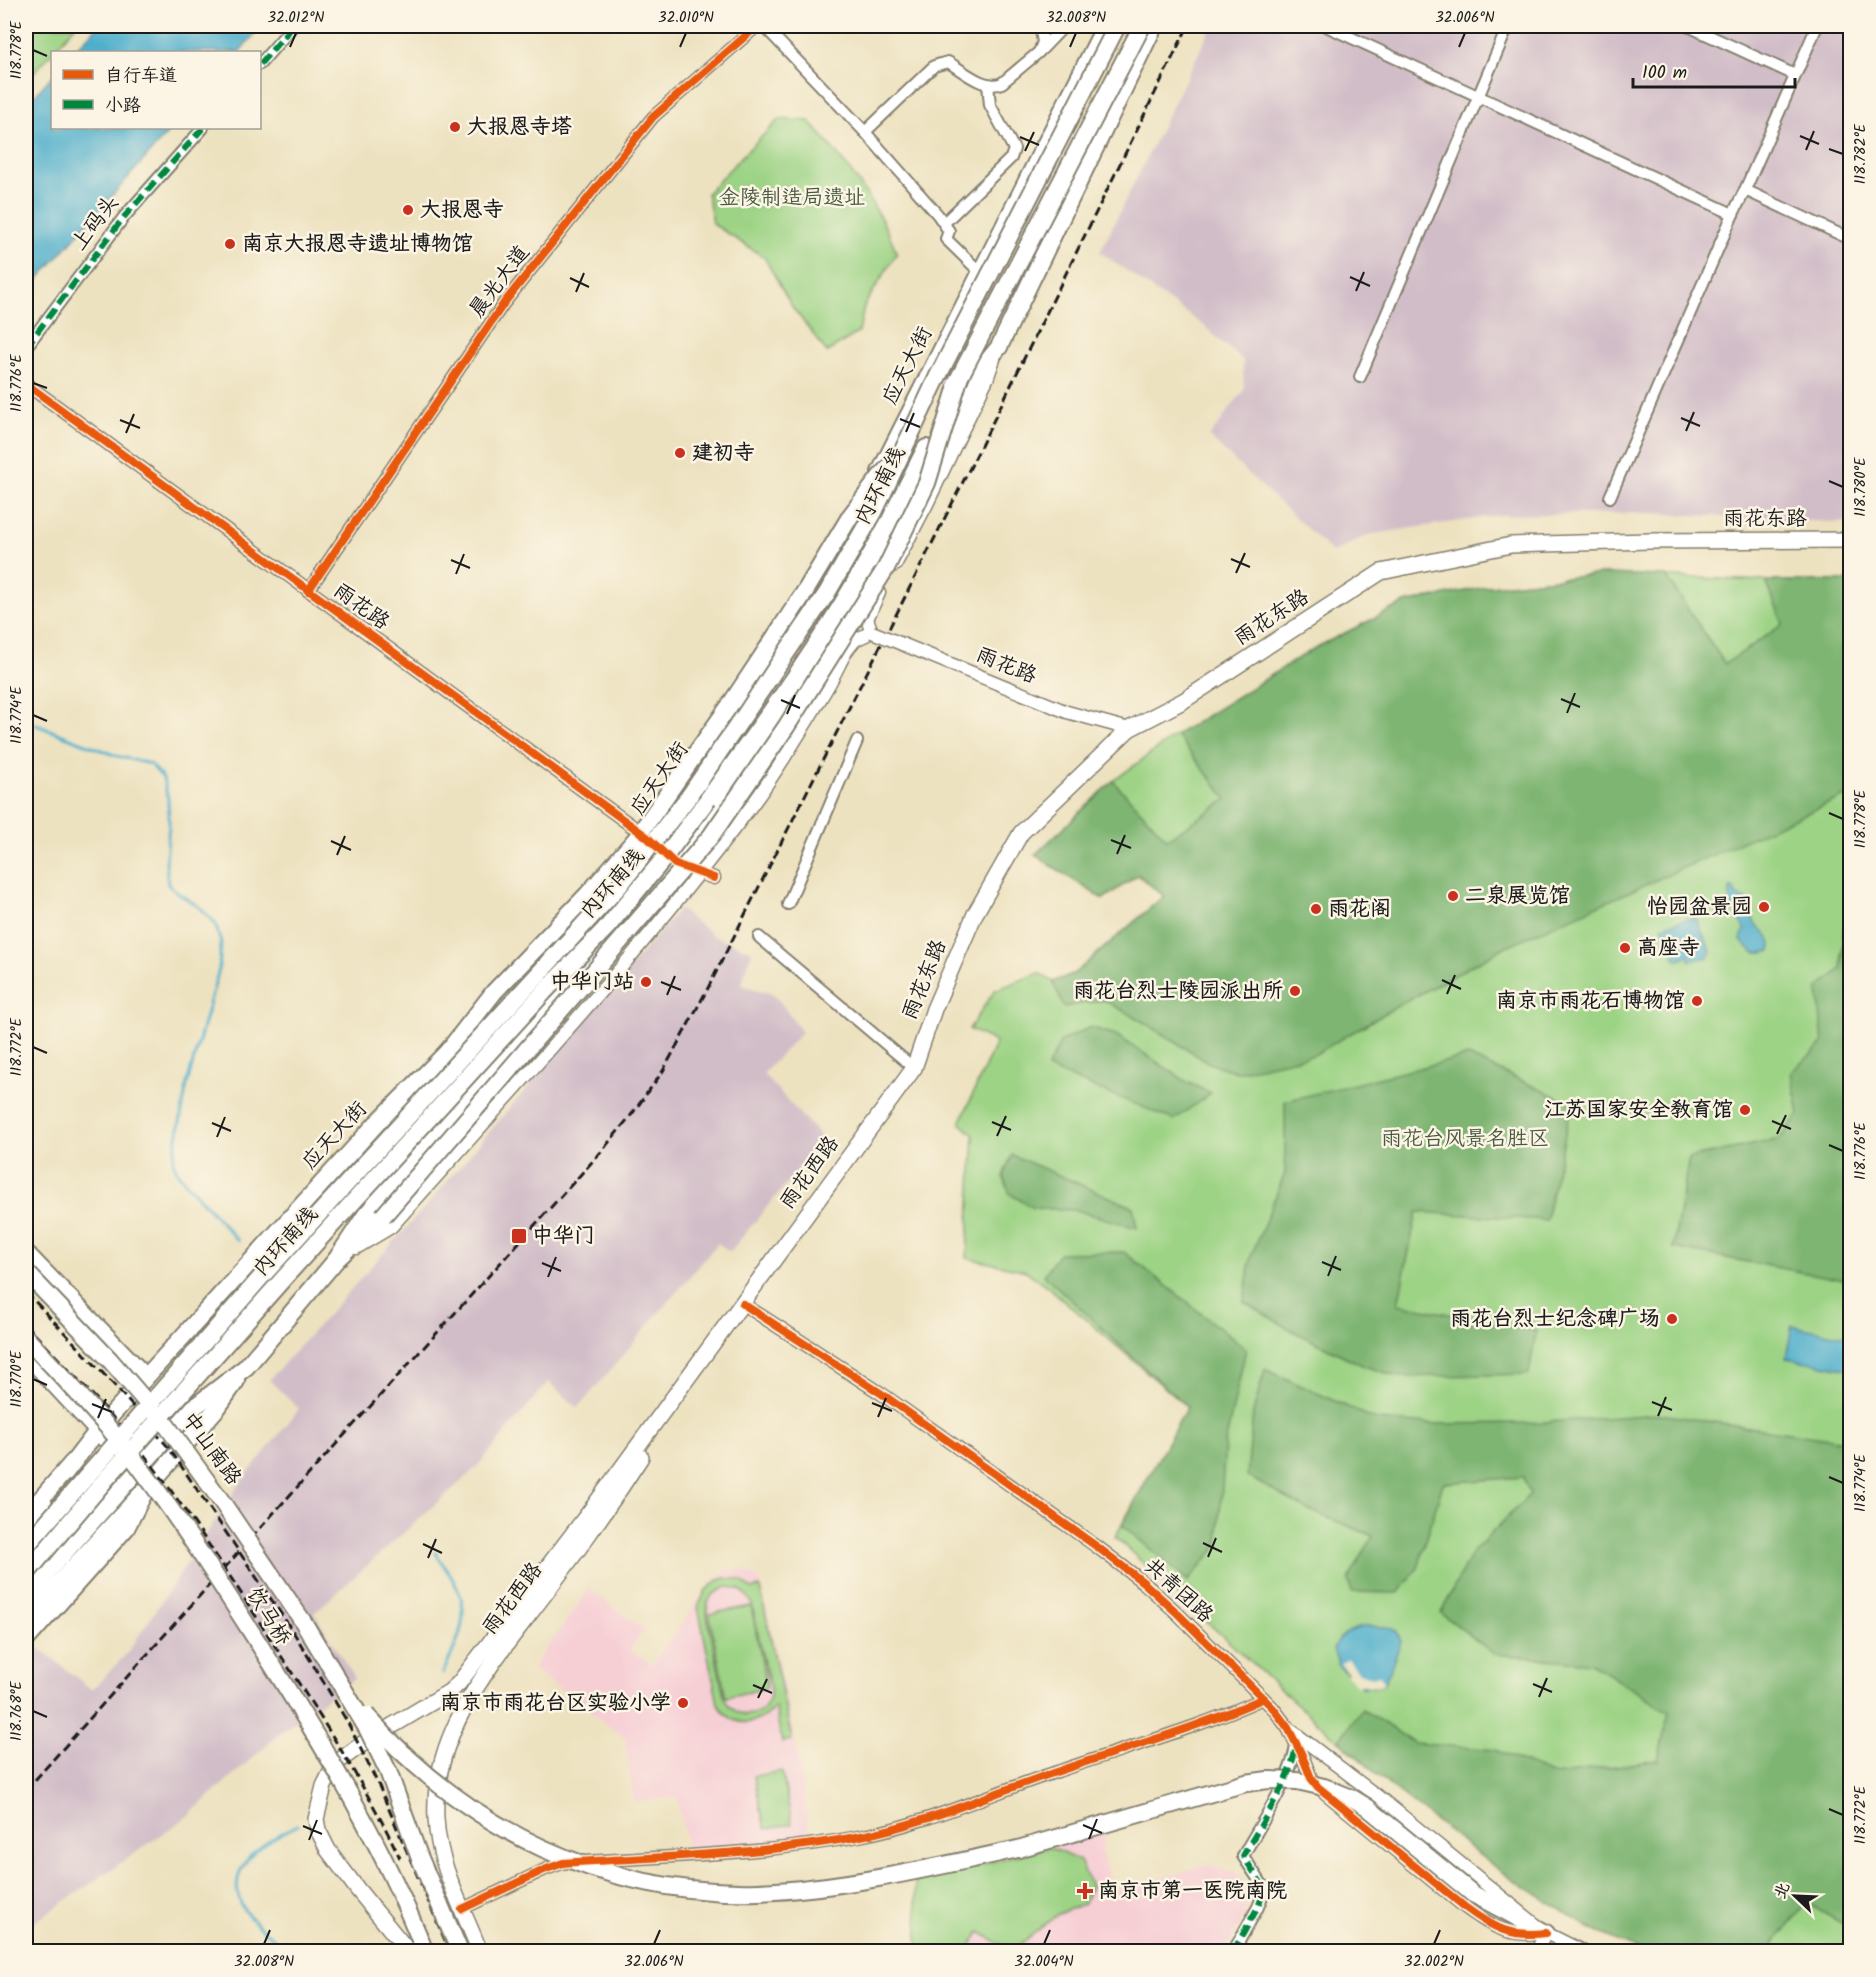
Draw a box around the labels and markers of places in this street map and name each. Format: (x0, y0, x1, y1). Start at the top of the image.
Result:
place label: 大报恩寺塔 (467, 111, 572, 144)
marker: 大报恩寺塔 (448, 120, 462, 134)
place label: 大报恩寺 (420, 194, 504, 227)
marker: 大报恩寺 (401, 203, 415, 217)
place label: 南京大报恩寺遗址博物馆 (242, 228, 473, 261)
marker: 南京大报恩寺遗址博物馆 (223, 237, 237, 251)
place label: 建初寺 (692, 437, 755, 470)
marker: 建初寺 (673, 446, 687, 460)
place label: 二泉展览馆 (1465, 880, 1570, 913)
marker: 二泉展览馆 (1446, 889, 1460, 903)
place label: 怡园盆景园 (1647, 891, 1752, 924)
place label: 雨花阁 (1328, 893, 1391, 926)
marker: 怡园盆景园 (1757, 900, 1771, 914)
marker: 雨花阁 (1309, 902, 1323, 916)
place label: 高座寺 (1637, 932, 1700, 965)
marker: 高座寺 (1618, 941, 1632, 955)
place label: 中华门站 (550, 966, 634, 999)
marker: 中华门站 (639, 975, 653, 989)
place label: 雨花台烈士陵园派出所 (1073, 975, 1283, 1008)
marker: 雨花台烈士陵园派出所 (1288, 984, 1302, 998)
place label: 南京市雨花石博物馆 (1496, 985, 1685, 1018)
marker: 南京市雨花石博物馆 (1690, 994, 1704, 1008)
place label: 江苏国家安全教育馆 (1544, 1094, 1733, 1127)
marker: 江苏国家安全教育馆 (1738, 1103, 1752, 1117)
place label: 中华门 (532, 1220, 595, 1253)
marker: 中华门 (510, 1227, 528, 1245)
place label: 雨花台烈士纪念碑广场 (1450, 1303, 1660, 1336)
marker: 雨花台烈士纪念碑广场 (1665, 1312, 1679, 1326)
place label: 南京市雨花台区实验小学 (440, 1687, 671, 1720)
marker: 南京市雨花台区实验小学 (676, 1696, 690, 1710)
place label: 南京市第一医院南院 (1098, 1875, 1287, 1908)
marker: 南京市第一医院南院 (1076, 1882, 1094, 1900)

